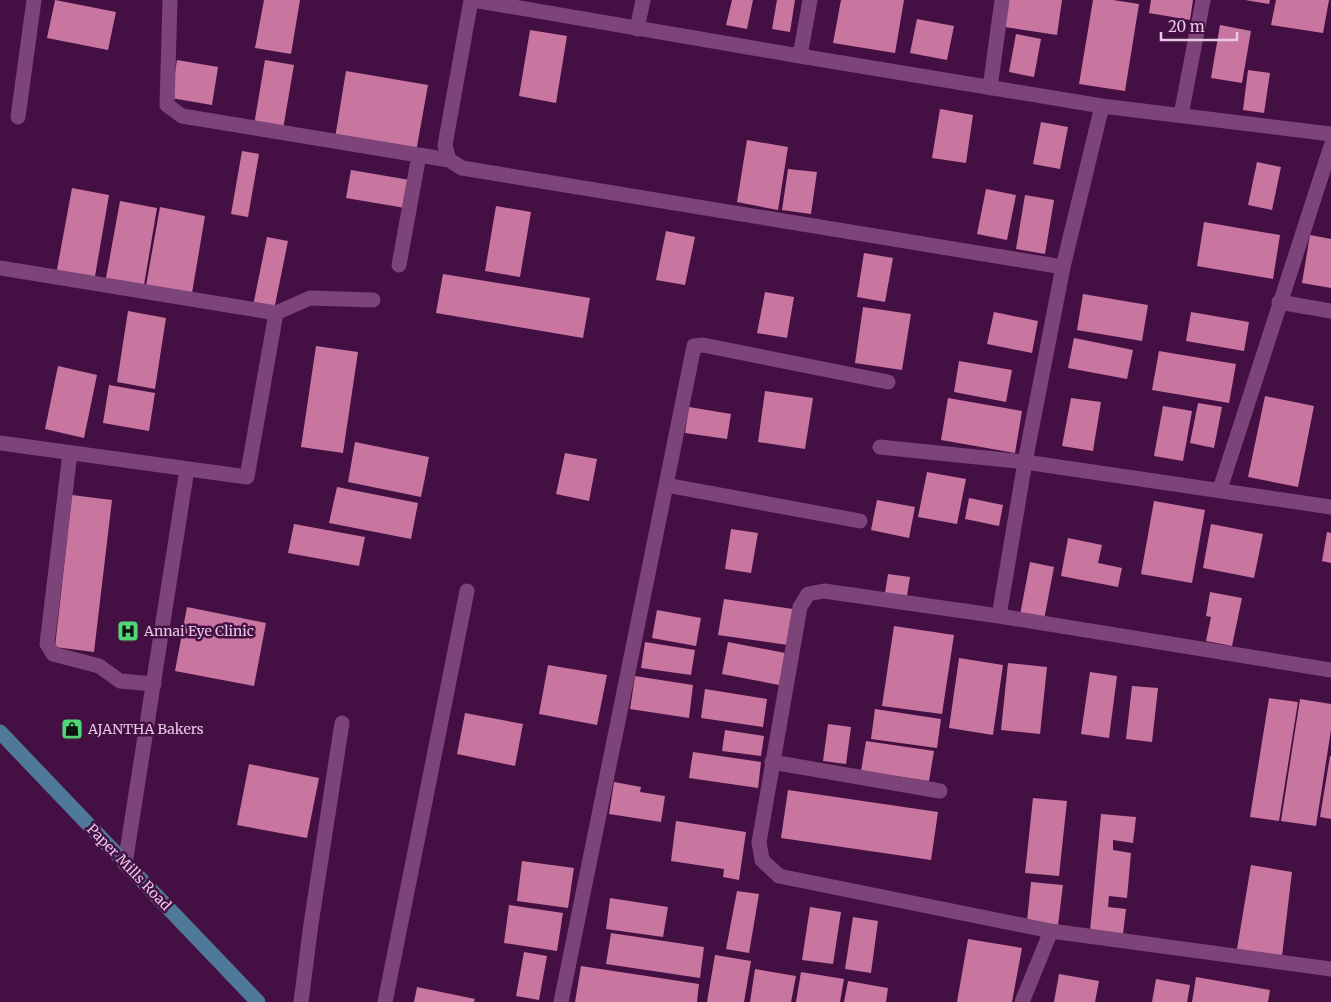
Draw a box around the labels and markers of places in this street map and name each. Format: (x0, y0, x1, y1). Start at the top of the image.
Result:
hospital icon: Annai Eye Clinic (116, 619, 140, 643)
place label: Annai Eye Clinic (143, 622, 254, 640)
shop icon: AJANTHA Bakers (60, 717, 84, 741)
place label: AJANTHA Bakers (87, 720, 204, 738)

